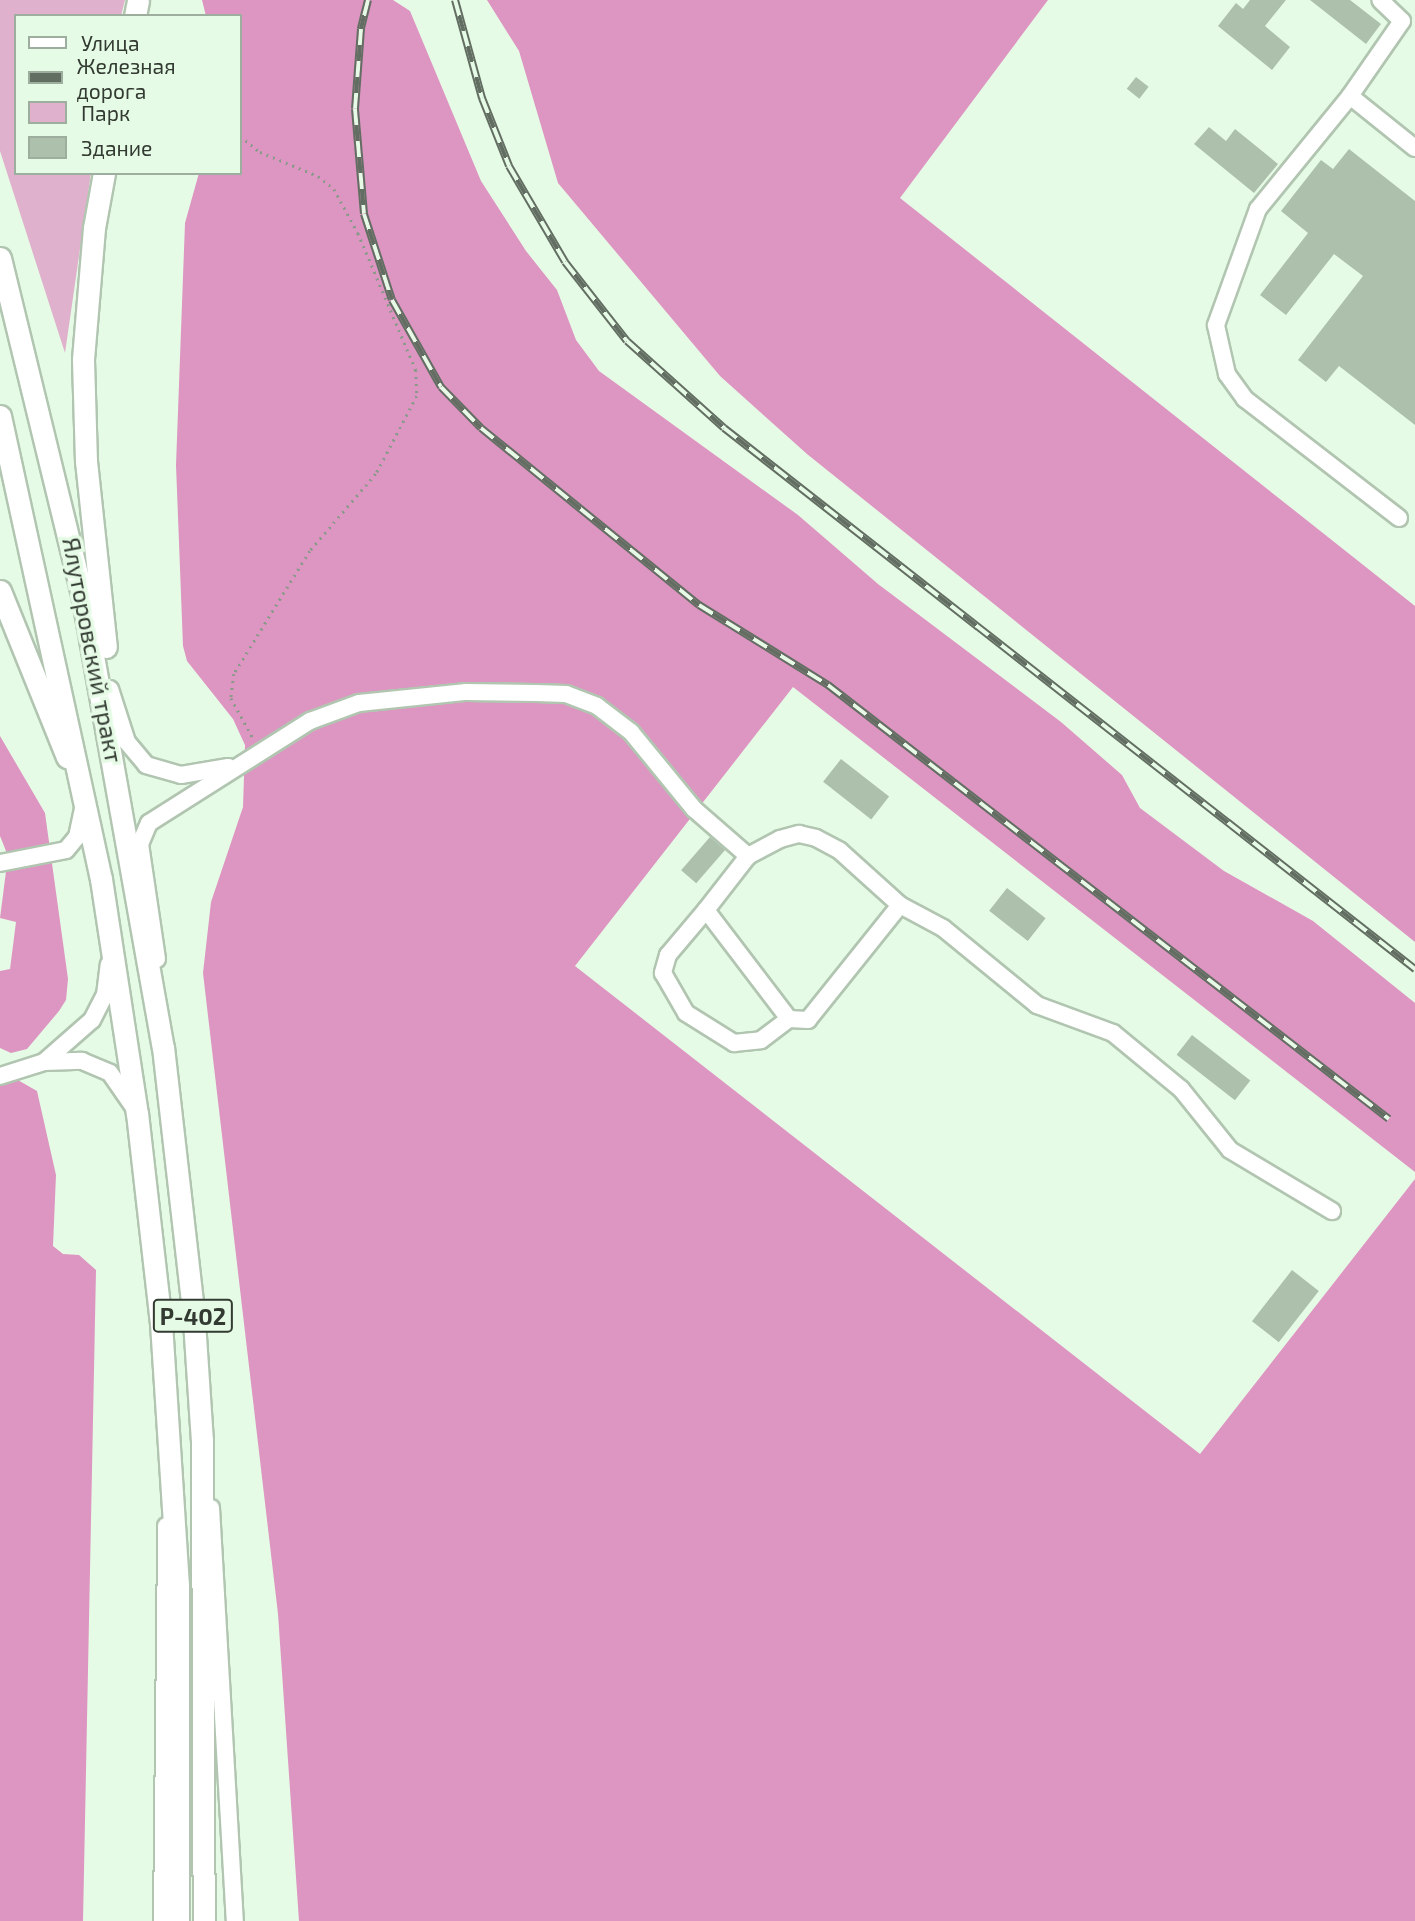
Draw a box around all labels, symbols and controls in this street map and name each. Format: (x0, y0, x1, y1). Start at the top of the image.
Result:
legend (14, 14, 242, 175)
text: Улица (81, 30, 140, 55)
text: Железная дорога (77, 53, 176, 103)
text: Парк (81, 100, 130, 125)
text: Здание (81, 135, 152, 160)
street label: Ялуторовский тракт (57, 535, 129, 765)
road number: Р-402 (153, 1296, 233, 1336)

